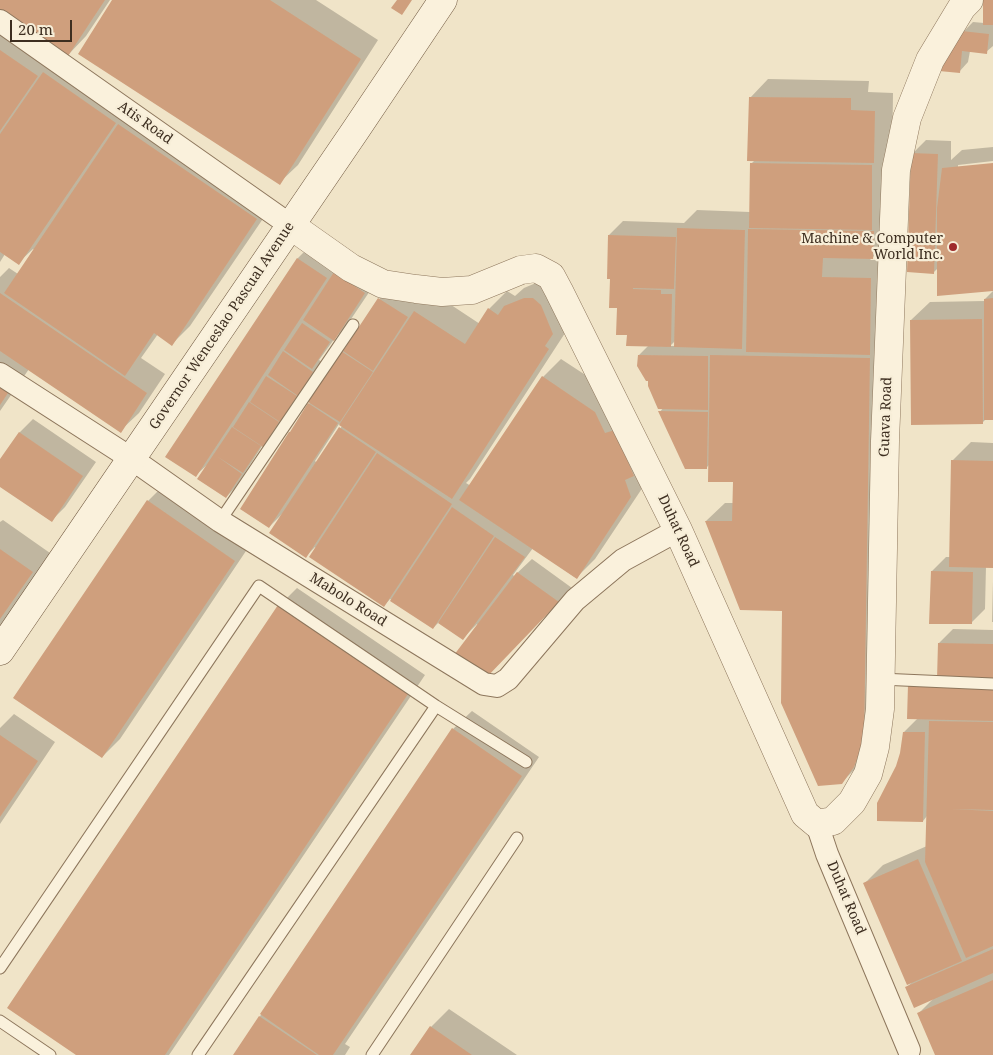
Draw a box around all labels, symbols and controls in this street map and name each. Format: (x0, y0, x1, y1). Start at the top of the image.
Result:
scale bar (12, 10, 75, 42)
text: 20 m (18, 19, 53, 39)
street label: Atis Road (114, 98, 176, 148)
street label: Governor Wenceslao Pascual Avenue (146, 219, 298, 433)
place label: Machine & Computer World Inc. (801, 231, 943, 264)
marker: Machine & Computer World Inc. (947, 241, 959, 253)
street label: Guava Road (876, 377, 896, 457)
street label: Duhat Road (654, 492, 702, 570)
street label: Mabolo Road (306, 570, 390, 630)
street label: Duhat Road (823, 859, 869, 937)

